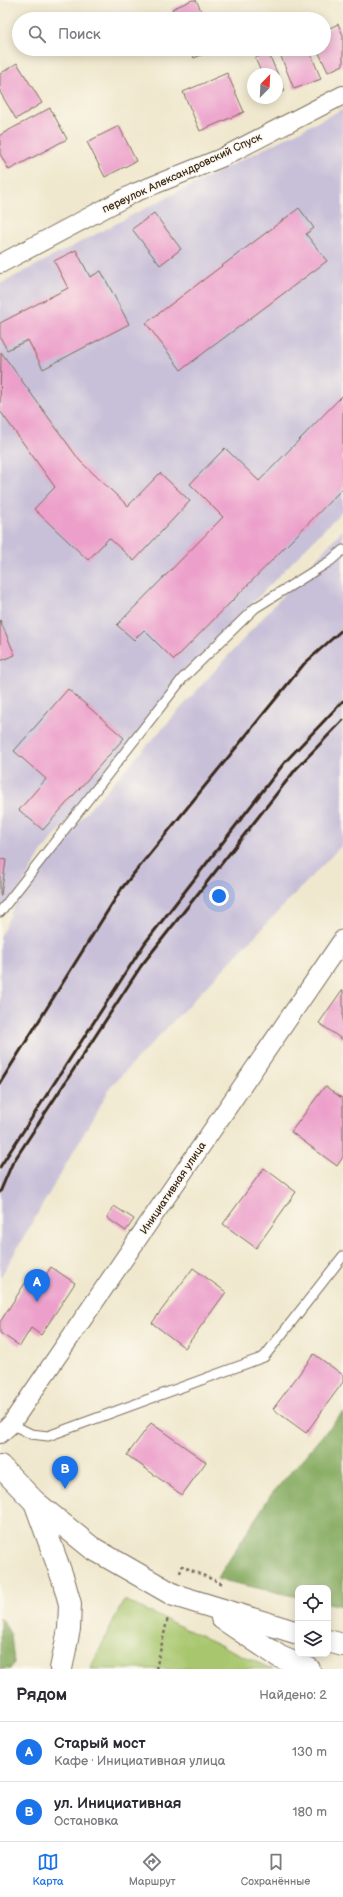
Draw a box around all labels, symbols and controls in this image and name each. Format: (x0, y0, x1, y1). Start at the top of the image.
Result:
search box (12, 12, 331, 56)
icon: search (26, 23, 48, 45)
text: Поиск (58, 25, 101, 44)
north arrow (247, 68, 283, 104)
street label: переулок Александровский Спуск (100, 130, 264, 216)
your location (209, 886, 229, 906)
street label: Инициативная улица (137, 1139, 209, 1237)
pin: A (24, 1269, 50, 1302)
pin: B (52, 1456, 78, 1489)
map controls (295, 1585, 331, 1657)
button: locate (295, 1585, 331, 1621)
button: layers (295, 1621, 331, 1657)
text: Рядом (16, 1685, 67, 1705)
text: Найдено: 2 (259, 1687, 327, 1703)
text: Старый мост (54, 1734, 146, 1753)
text: A (25, 1744, 33, 1760)
text: 130 m (292, 1744, 327, 1760)
text: Кафе · Инициативная улица (54, 1753, 225, 1769)
text: ул. Инициативная (54, 1794, 181, 1813)
text: B (24, 1804, 34, 1820)
text: 180 m (292, 1804, 327, 1820)
text: Остановка (54, 1813, 119, 1829)
tab: Карта (33, 1851, 64, 1888)
tab: Маршрут (129, 1851, 176, 1888)
tab: Сохранённые (241, 1851, 310, 1888)

